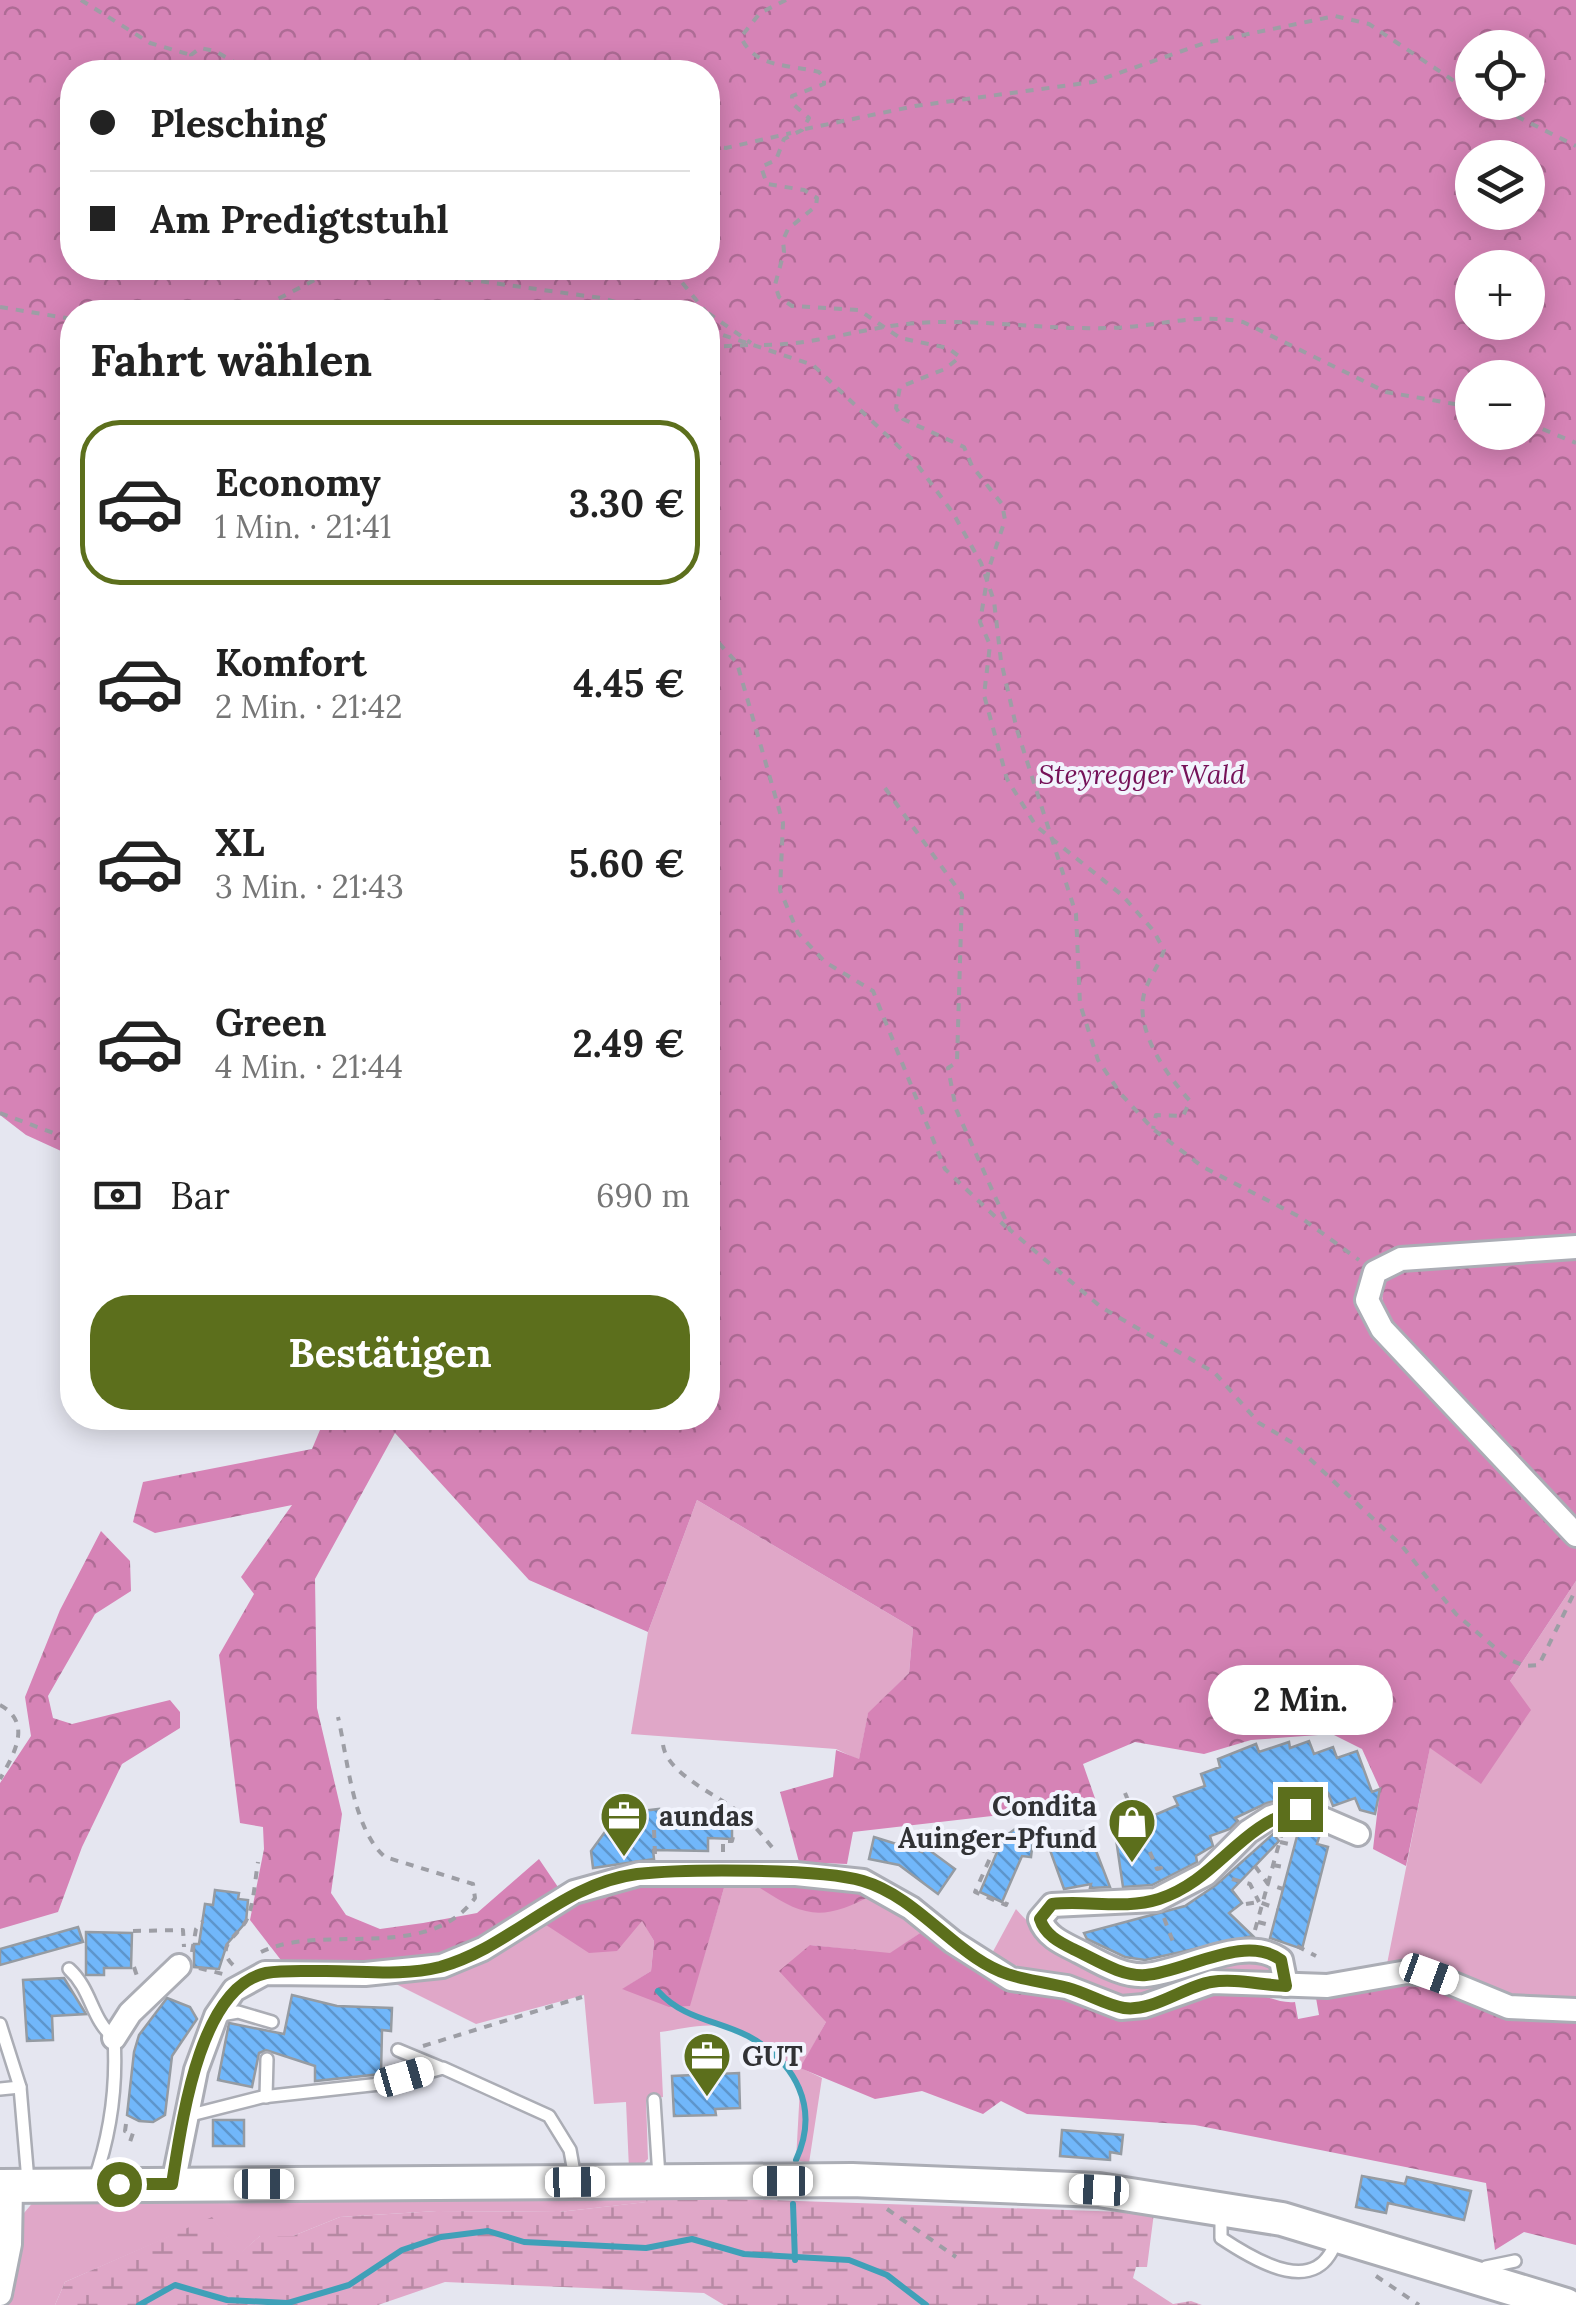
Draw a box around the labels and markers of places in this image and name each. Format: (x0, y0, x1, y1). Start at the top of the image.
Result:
place label: Condita Auinger-Pfund (898, 1788, 1097, 1856)
office icon: aundas (598, 1790, 650, 1858)
shop icon: Condita Auinger-Pfund (1106, 1796, 1158, 1864)
place label: aundas (659, 1798, 754, 1834)
office icon: GUT (681, 2030, 733, 2098)
place label: GUT (742, 2038, 803, 2074)

